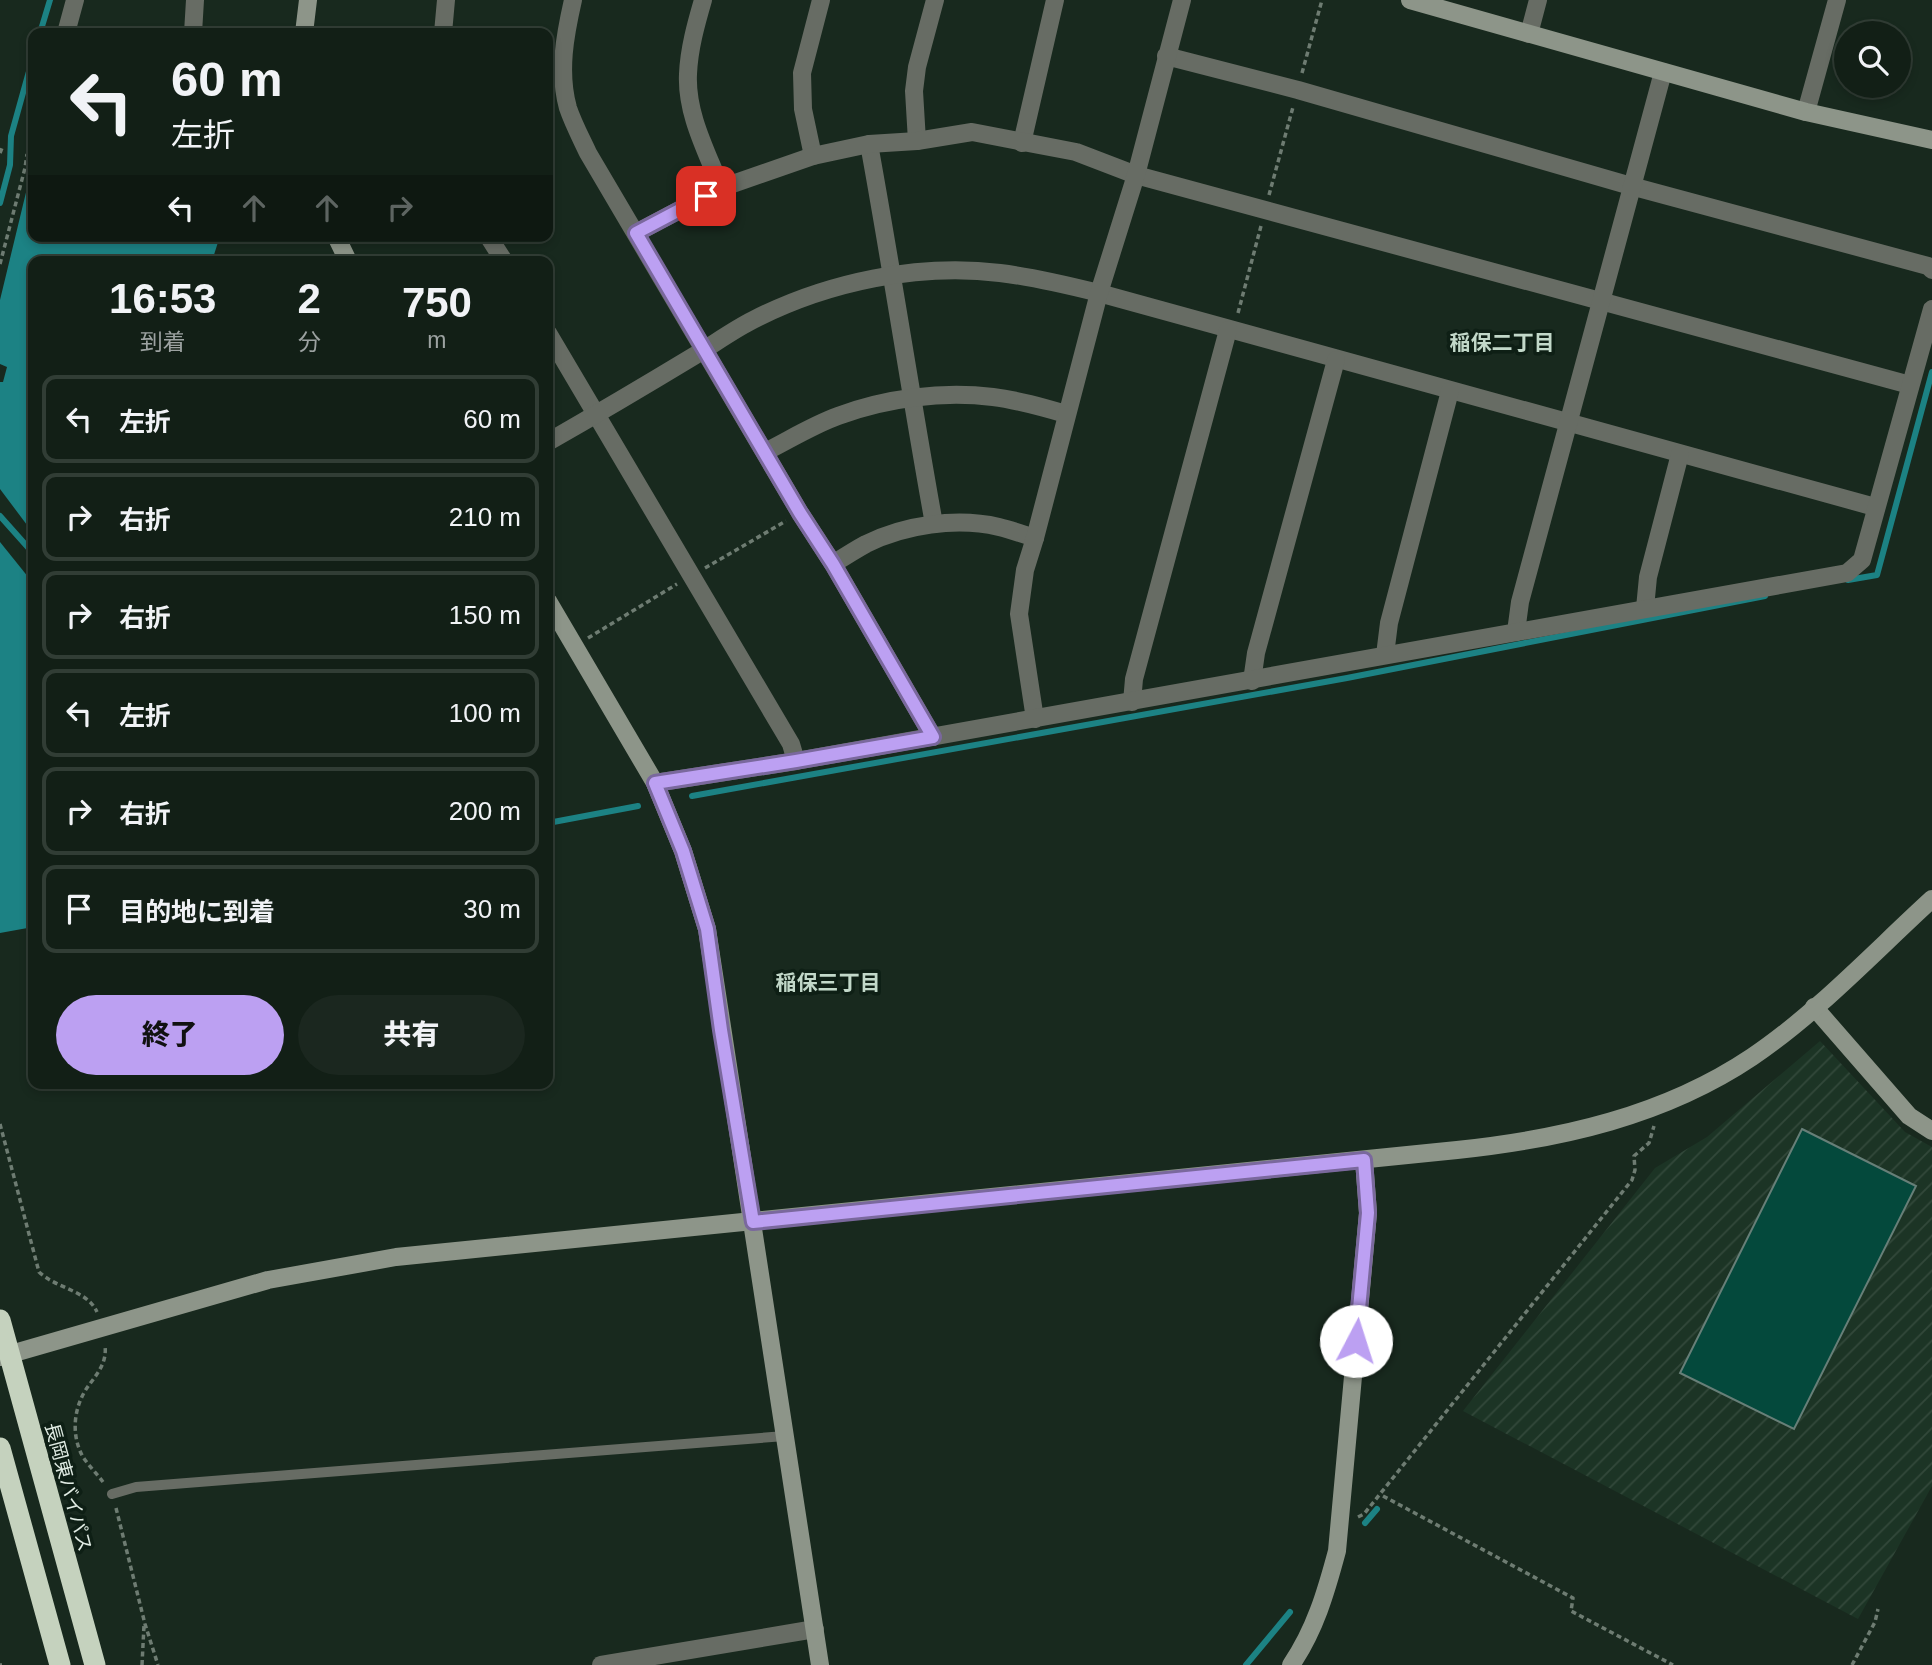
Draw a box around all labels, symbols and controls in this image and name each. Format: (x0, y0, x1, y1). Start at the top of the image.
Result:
map controls (1834, 21, 1911, 98)
button: search (1834, 21, 1911, 98)
text: 60 m (171, 52, 283, 106)
icon: left (56, 56, 147, 147)
text: 左折 (171, 117, 235, 153)
pin (676, 166, 736, 226)
icon: arrive (687, 177, 725, 215)
icon: left (162, 189, 200, 227)
icon: ahead (235, 189, 273, 227)
icon: ahead (308, 189, 346, 227)
icon: right (381, 189, 419, 227)
text: 16:53 (109, 275, 216, 322)
text: 2 (297, 275, 321, 322)
text: 750 (402, 279, 472, 326)
text: m (427, 327, 447, 353)
text: 到着 (140, 329, 186, 355)
text: 分 (298, 329, 321, 355)
district label: 稲保二丁目 (1450, 331, 1555, 354)
icon: left (60, 400, 98, 438)
text: 60 m (463, 404, 521, 434)
text: 左折 (119, 407, 171, 437)
icon: right (60, 498, 98, 536)
text: 210 m (449, 502, 521, 532)
text: 右折 (119, 505, 171, 535)
icon: right (60, 596, 98, 634)
text: 150 m (449, 600, 521, 630)
text: 右折 (119, 603, 171, 633)
icon: left (60, 694, 98, 732)
text: 100 m (449, 698, 521, 728)
text: 左折 (119, 701, 171, 731)
icon: right (60, 792, 98, 830)
text: 200 m (449, 796, 521, 826)
text: 右折 (119, 799, 171, 829)
icon: arrive (60, 890, 98, 928)
text: 30 m (463, 894, 521, 924)
text: 目的地に到着 (119, 897, 275, 927)
district label: 稲保三丁目 (776, 971, 881, 994)
button: 終了 (56, 995, 284, 1075)
button: 共有 (298, 995, 525, 1075)
position arrow (1319, 1304, 1393, 1378)
street label: 長岡東バイパス (41, 1420, 96, 1554)

